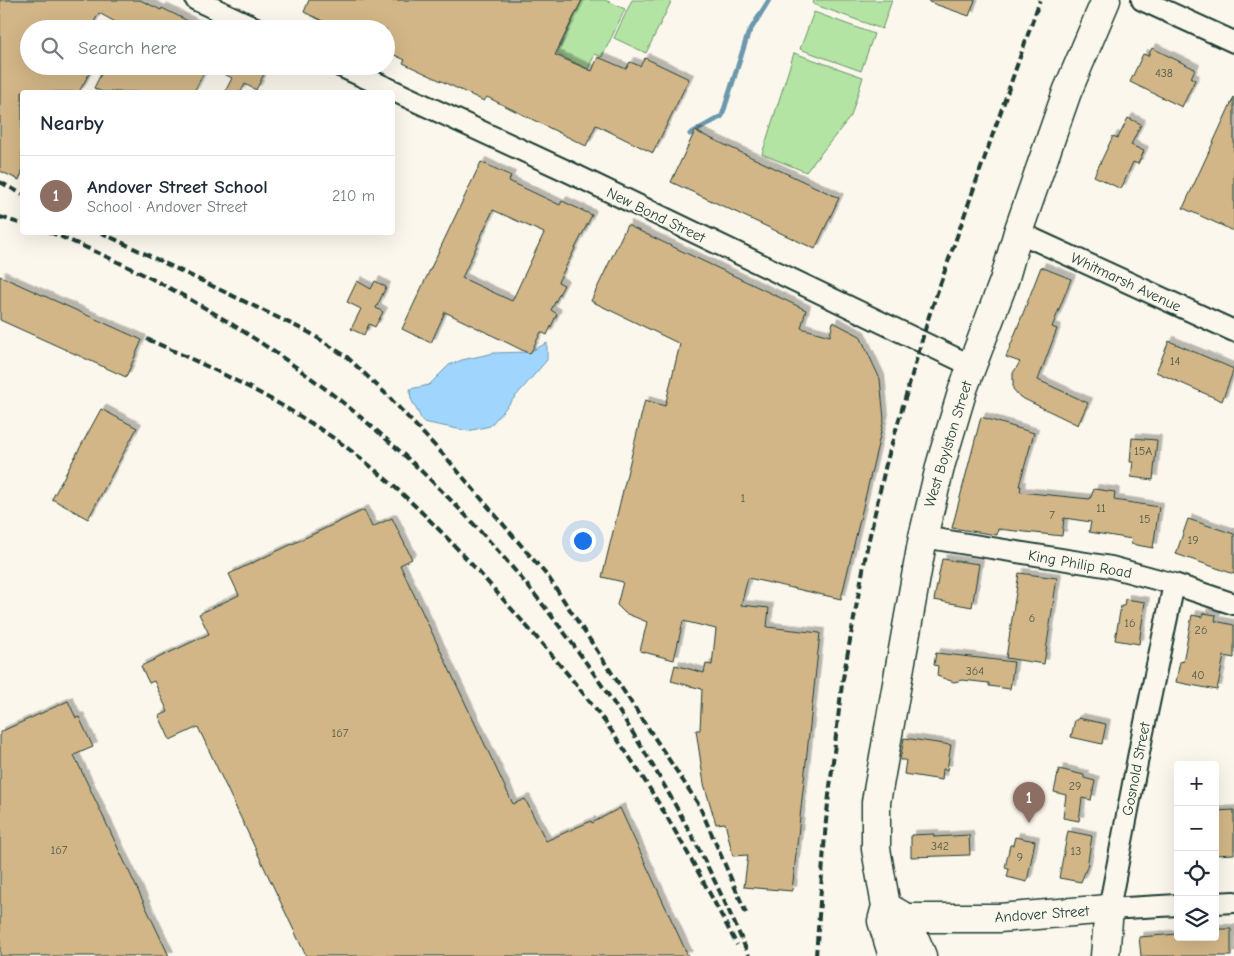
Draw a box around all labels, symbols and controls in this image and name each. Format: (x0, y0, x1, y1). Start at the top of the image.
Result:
search box (20, 20, 395, 75)
icon: search (38, 34, 66, 62)
text: Search here (78, 37, 177, 59)
house number: 438 (1155, 66, 1173, 80)
text: Nearby (40, 111, 104, 135)
text: Andover Street School (87, 176, 268, 198)
street label: New Bond Street (604, 183, 709, 247)
text: 1 (53, 187, 59, 205)
text: 210 m (332, 187, 375, 205)
text: School · Andover Street (87, 198, 247, 216)
street label: Whitmarsh Avenue (1068, 249, 1185, 316)
house number: 14 (1170, 354, 1180, 368)
street label: West Boylston Street (920, 378, 976, 509)
house number: 15A (1134, 444, 1152, 458)
house number: 1 (741, 491, 746, 505)
house number: 11 (1096, 501, 1106, 515)
house number: 7 (1049, 508, 1055, 522)
house number: 15 (1139, 512, 1151, 526)
your location (570, 528, 596, 554)
house number: 19 (1187, 533, 1199, 547)
street label: King Philip Road (1027, 546, 1133, 582)
house number: 6 (1029, 611, 1035, 625)
house number: 16 (1124, 616, 1136, 630)
house number: 26 (1195, 623, 1207, 637)
house number: 364 (966, 664, 984, 678)
house number: 40 (1191, 668, 1205, 682)
street label: Gosnold Street (1118, 720, 1154, 817)
house number: 167 (332, 726, 349, 740)
map controls (1174, 761, 1219, 941)
button: + (1174, 761, 1219, 806)
house number: 29 (1069, 779, 1081, 793)
pin: 1 (1013, 782, 1045, 823)
button: − (1174, 806, 1219, 851)
house number: 342 (931, 839, 949, 853)
house number: 167 (51, 843, 68, 857)
house number: 13 (1071, 844, 1081, 858)
house number: 9 (1017, 850, 1023, 864)
button: locate (1174, 851, 1219, 896)
button: layers (1174, 896, 1219, 941)
street label: Andover Street (994, 902, 1091, 926)

